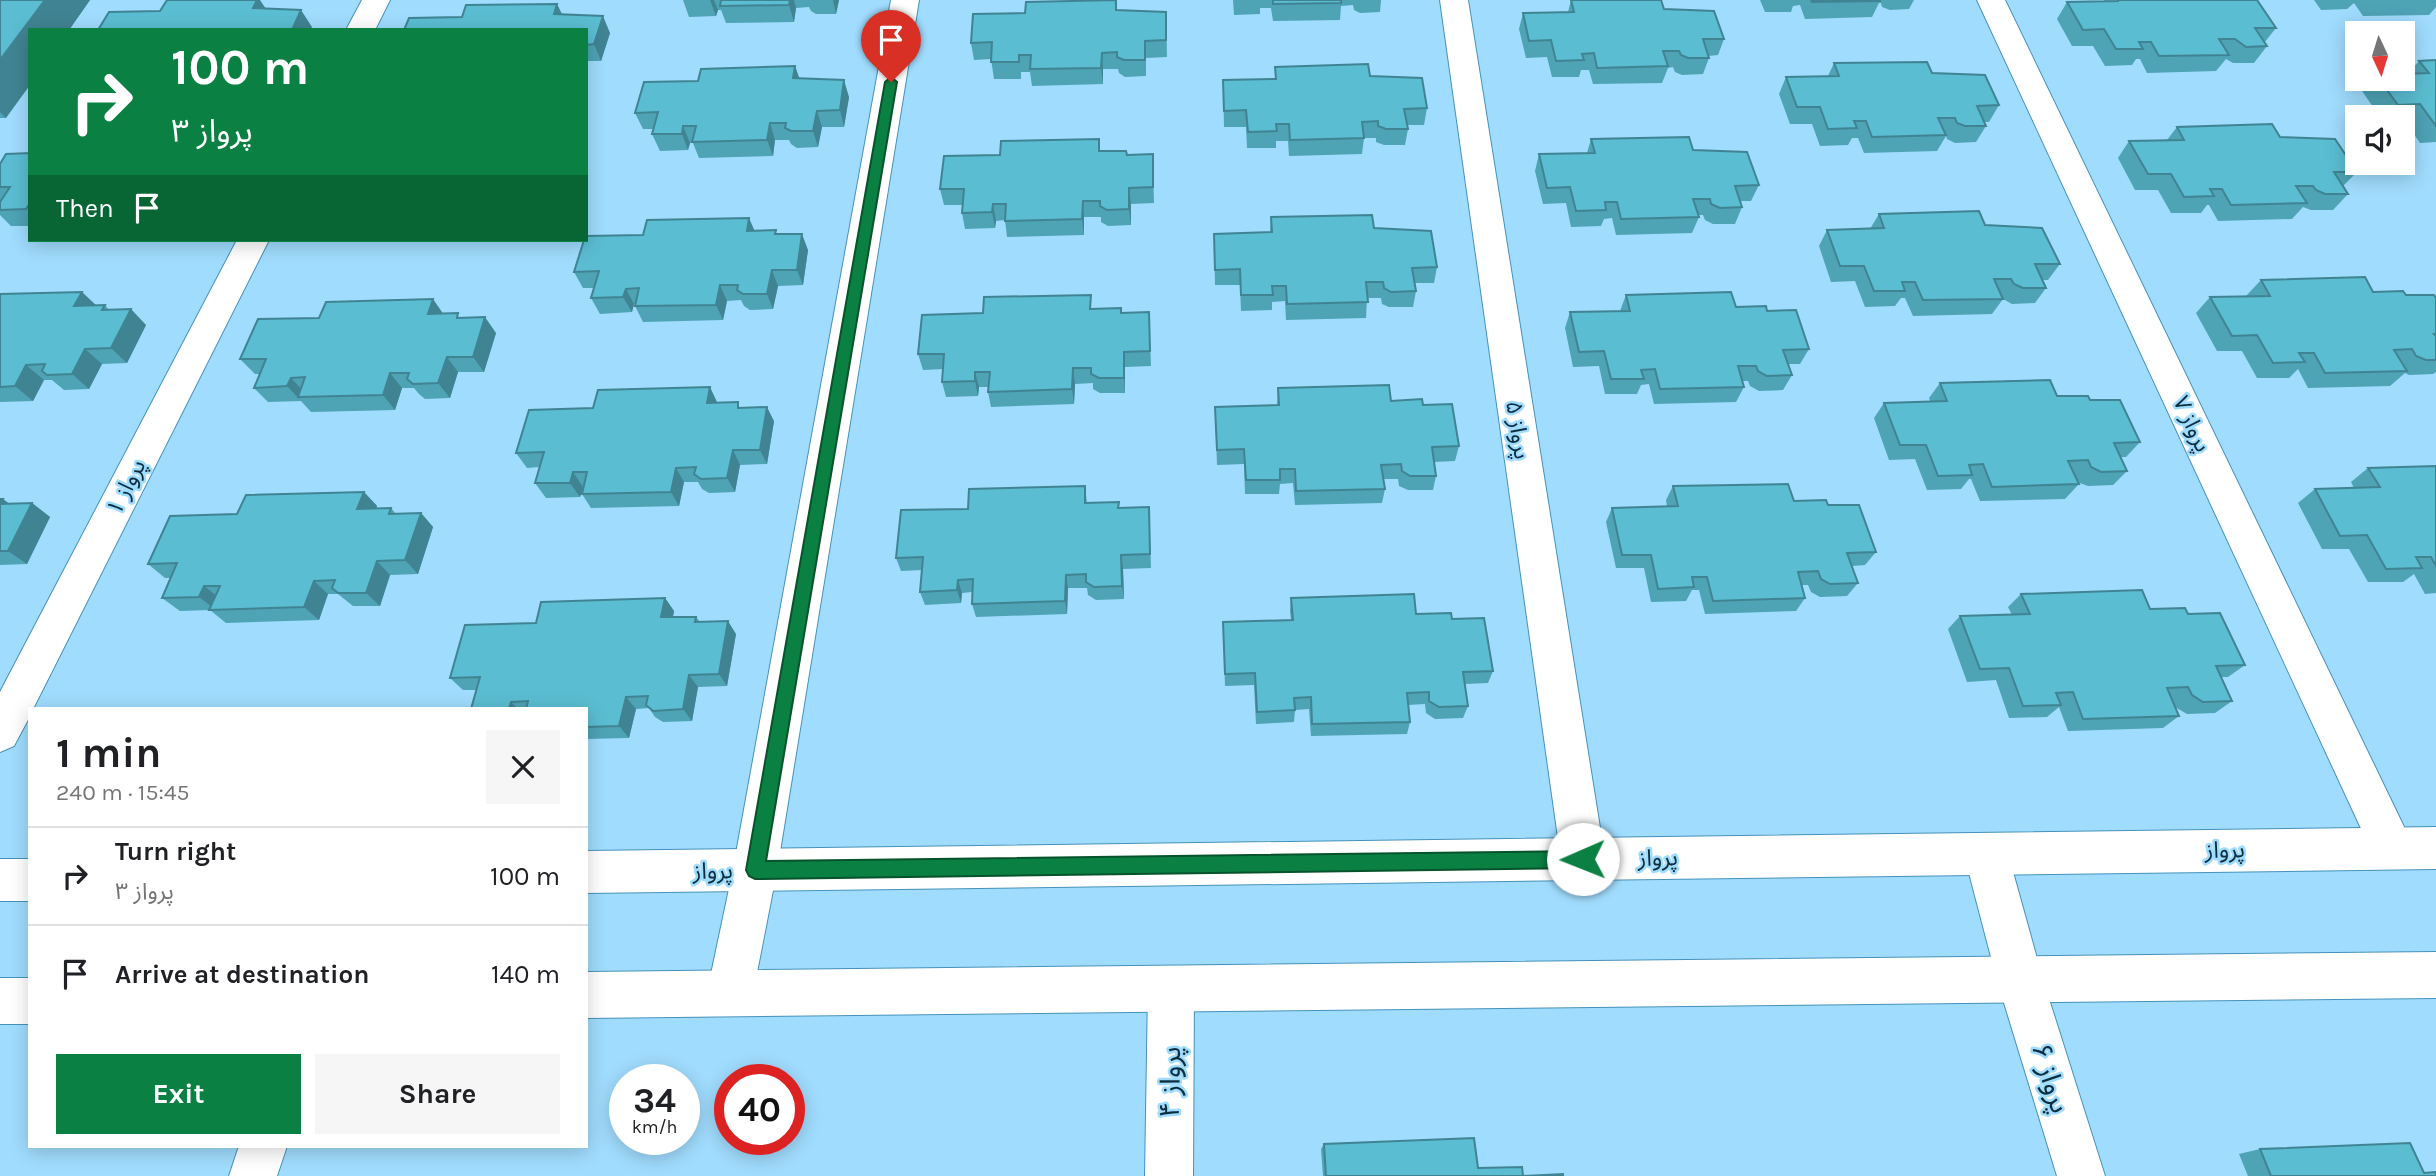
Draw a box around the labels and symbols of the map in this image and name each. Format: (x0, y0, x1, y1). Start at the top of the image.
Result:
pin (861, 10, 921, 82)
north arrow (2345, 21, 2415, 91)
street label: پرواز ۷ (2166, 392, 2217, 457)
street label: پرواز ۵ (1499, 399, 1536, 461)
street label: پرواز ۱ (101, 455, 152, 520)
position arrow (1546, 822, 1620, 896)
street label: پرواز (2204, 836, 2245, 865)
street label: پرواز (1637, 844, 1678, 873)
street label: پرواز (692, 857, 733, 886)
street label: پرواز ۶ (2024, 1039, 2077, 1117)
street label: پرواز ۴ (1153, 1046, 1188, 1118)
speed limit sign: 40 (714, 1064, 805, 1155)

